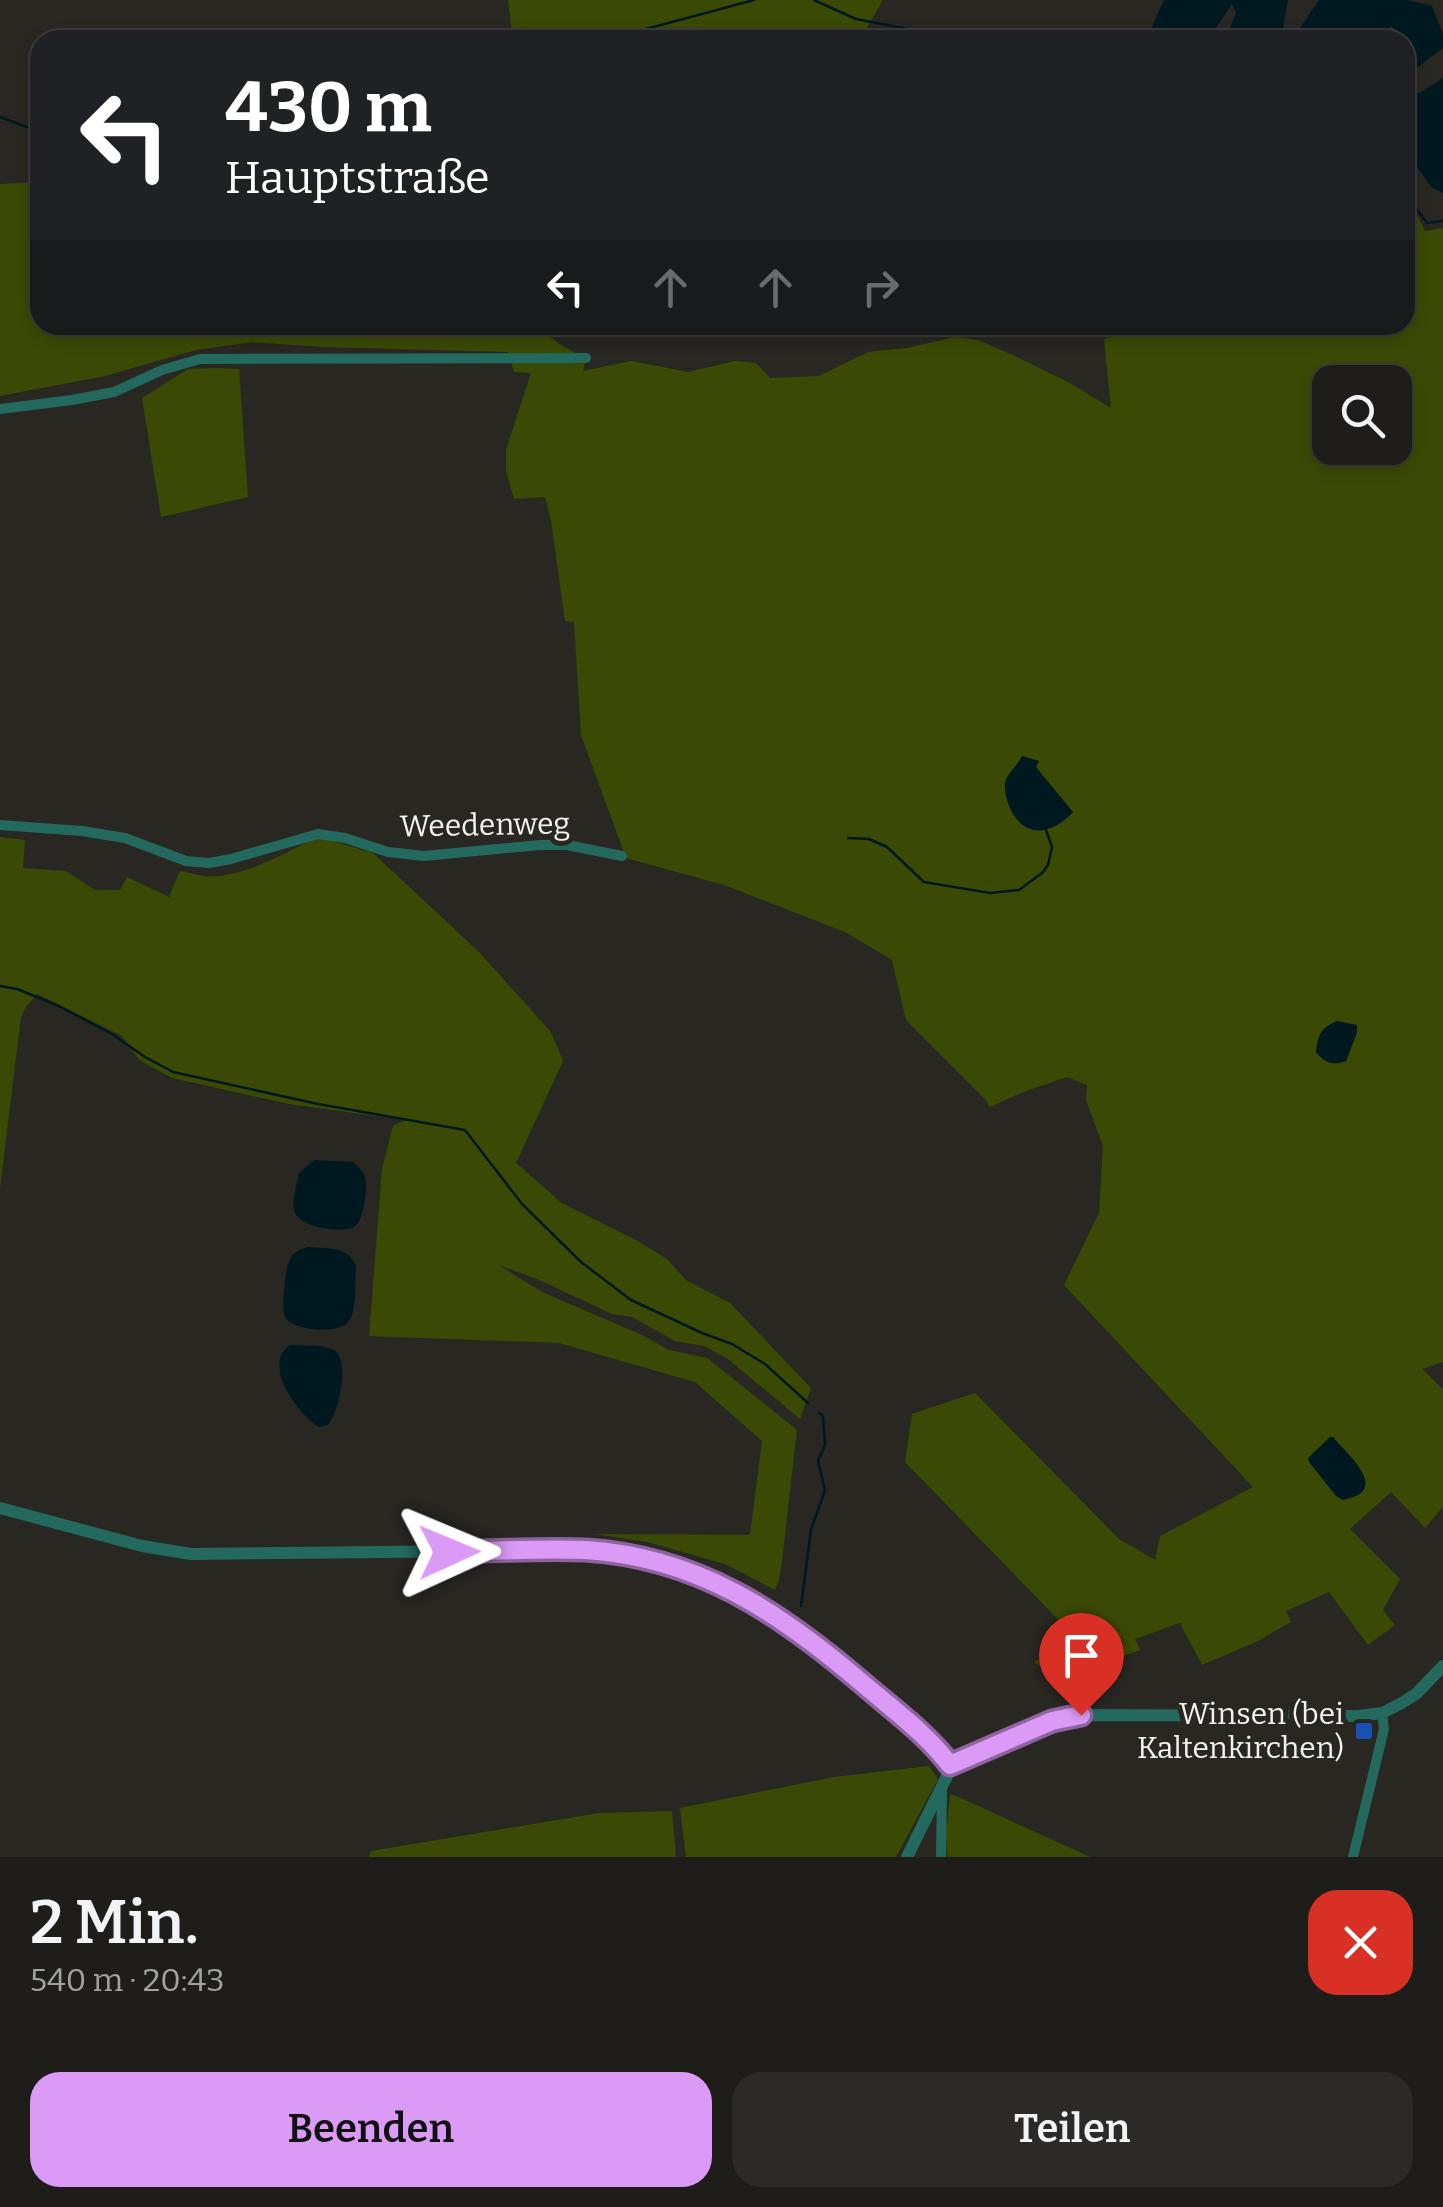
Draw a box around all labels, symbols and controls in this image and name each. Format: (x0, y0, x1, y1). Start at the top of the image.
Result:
text: 430 m (225, 66, 432, 150)
icon: left (60, 70, 190, 200)
text: Hauptstraße (225, 151, 490, 205)
icon: left (538, 260, 593, 315)
icon: ahead (643, 260, 698, 315)
icon: ahead (748, 260, 803, 315)
icon: right (853, 260, 908, 315)
map controls (1312, 365, 1412, 465)
button: search (1312, 365, 1412, 465)
street label: Weedenweg (400, 806, 570, 844)
position arrow (397, 1500, 501, 1604)
pin (1039, 1613, 1124, 1716)
icon: arrive (1054, 1628, 1109, 1683)
place label: Winsen (bei Kaltenkirchen) (1137, 1696, 1344, 1766)
marker: Winsen (bei Kaltenkirchen) (1353, 1720, 1375, 1742)
text: 2 Min. (30, 1887, 199, 1959)
button: close (1308, 1890, 1413, 1995)
text: 540 m · 20:43 (30, 1961, 224, 1999)
button: Beenden (30, 2072, 712, 2187)
button: Teilen (732, 2072, 1413, 2187)

